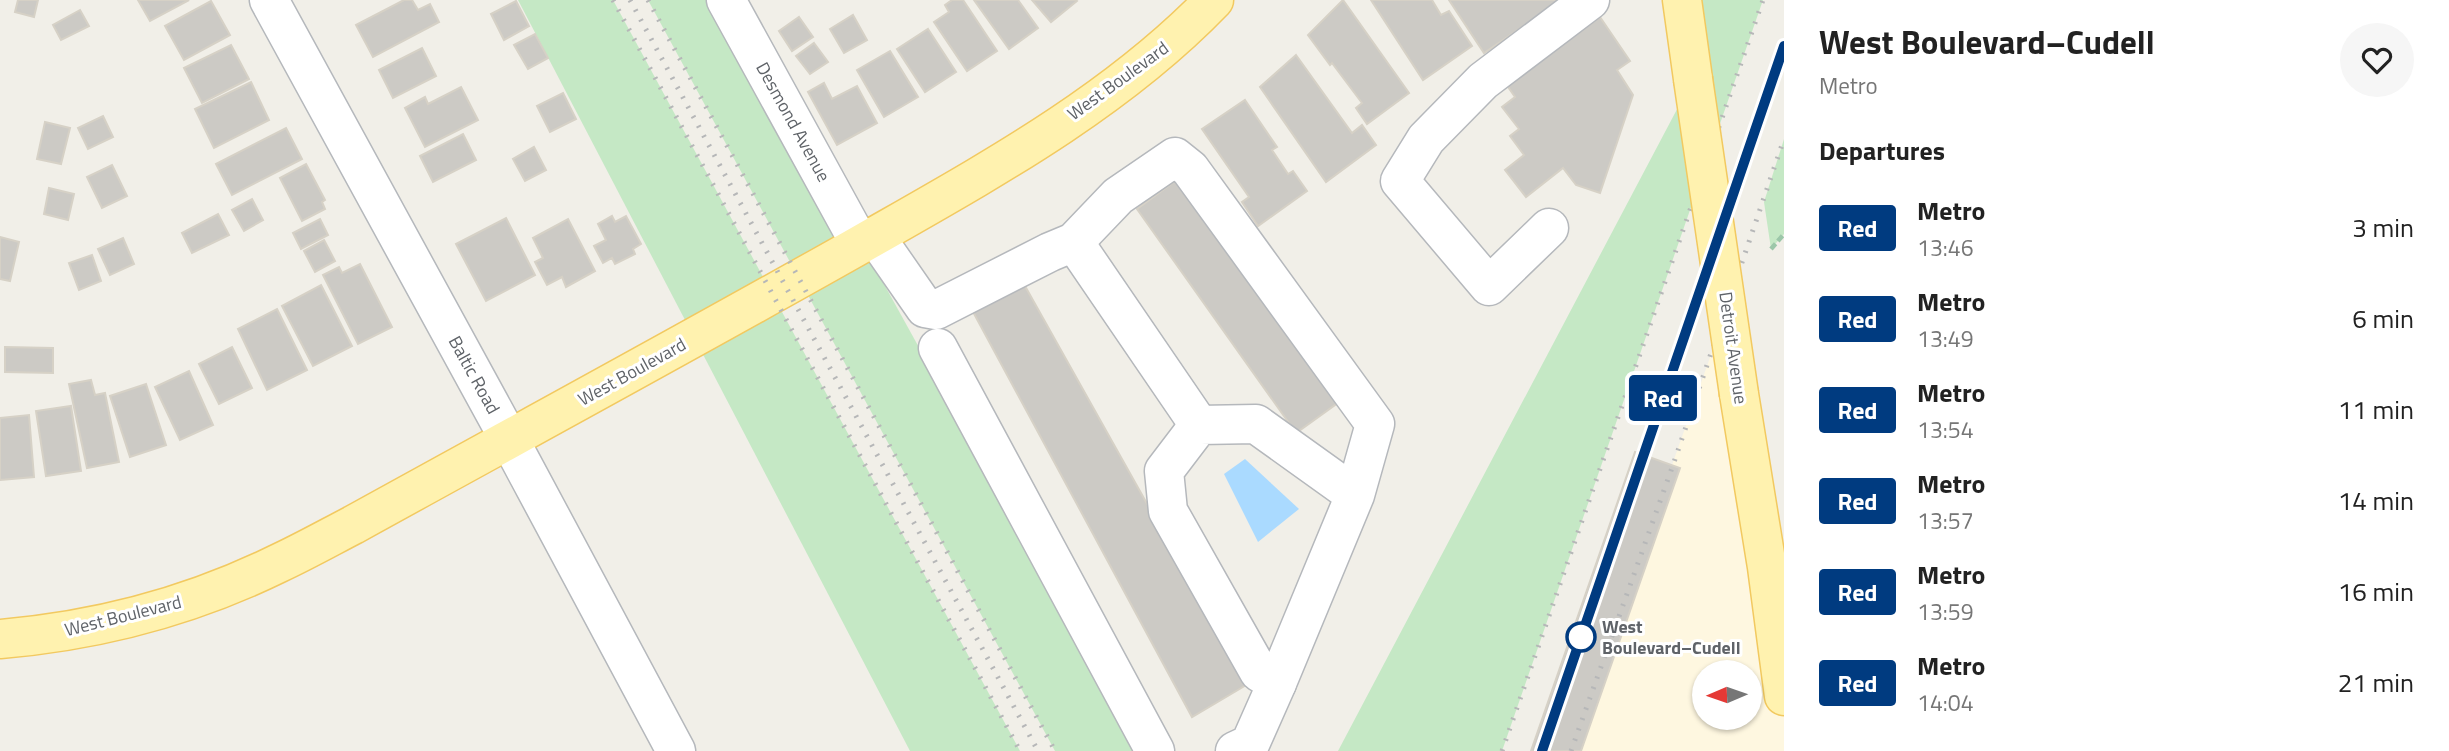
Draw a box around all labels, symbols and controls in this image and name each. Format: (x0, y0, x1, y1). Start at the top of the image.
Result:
text: West Boulevard–Cudell (1819, 17, 2155, 67)
button: heart (2340, 23, 2414, 97)
street label: West Boulevard (1061, 35, 1174, 127)
street label: Desmond Avenue (749, 57, 838, 186)
text: Metro (1819, 68, 1878, 103)
text: Departures (1819, 131, 1945, 170)
text: Metro (1917, 191, 1985, 230)
text: 3 min (2352, 208, 2414, 247)
text: Red (1837, 210, 1878, 246)
text: 13:46 (1917, 230, 1974, 265)
text: Metro (1917, 282, 1985, 321)
street label: Detroit Avenue (1712, 290, 1755, 406)
text: 6 min (2352, 299, 2414, 338)
text: Red (1837, 301, 1878, 337)
text: 13:49 (1917, 321, 1974, 356)
street label: Baltic Road (442, 331, 507, 419)
street label: West Boulevard (573, 331, 691, 412)
text: Metro (1917, 373, 1985, 412)
line badge: Red (1623, 375, 1703, 421)
text: Red (1643, 380, 1683, 416)
text: 11 min (2338, 390, 2414, 429)
text: Red (1837, 392, 1878, 428)
text: 13:54 (1917, 412, 1974, 447)
text: Metro (1917, 464, 1985, 503)
text: 14 min (2338, 481, 2414, 520)
text: Red (1837, 483, 1878, 519)
text: 13:57 (1917, 503, 1974, 538)
text: Metro (1917, 555, 1985, 594)
text: 16 min (2338, 572, 2414, 611)
text: Red (1837, 574, 1878, 610)
street label: West Boulevard (62, 588, 184, 643)
text: 13:59 (1917, 594, 1974, 629)
place label: West Boulevard–Cudell (1602, 613, 1741, 661)
marker: West Boulevard–Cudell (1566, 622, 1596, 652)
text: Metro (1917, 646, 1985, 685)
north arrow (1692, 660, 1762, 730)
map controls (1692, 660, 1762, 730)
text: 21 min (2338, 663, 2414, 702)
text: Red (1837, 665, 1878, 701)
text: 14:04 (1917, 685, 1974, 720)

